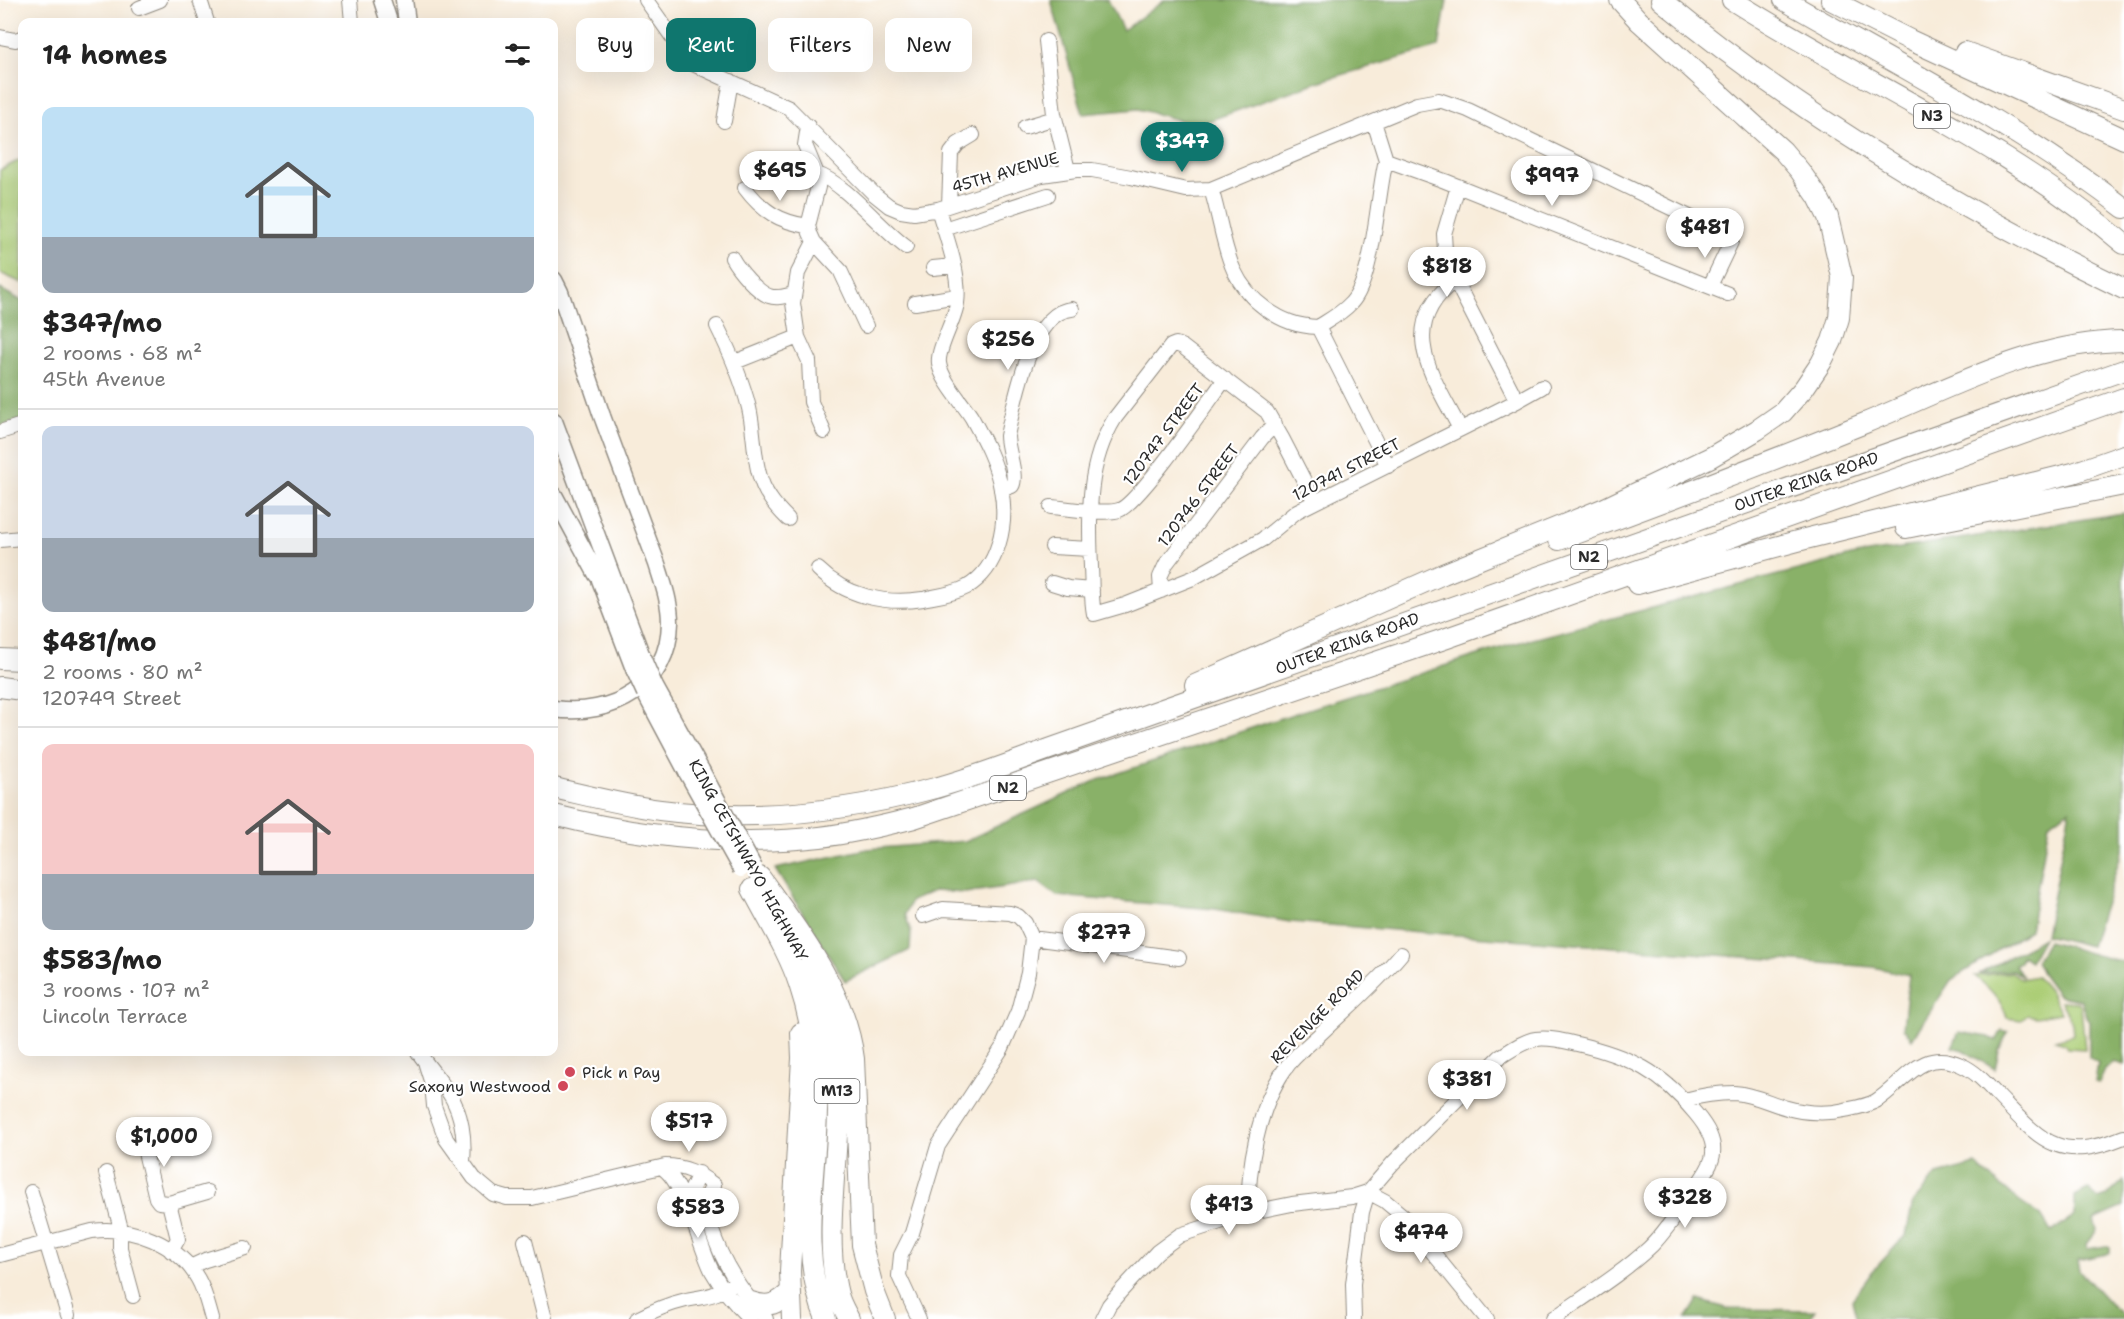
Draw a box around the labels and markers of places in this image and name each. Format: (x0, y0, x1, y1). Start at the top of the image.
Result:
pin: $347 (1146, 122, 1218, 173)
pin: $695 (744, 151, 816, 202)
pin: $997 (1516, 156, 1588, 207)
pin: $481 (1669, 208, 1741, 259)
pin: $818 (1411, 247, 1483, 298)
pin: $256 (972, 320, 1044, 371)
pin: $277 (1068, 913, 1140, 964)
pin: $381 (1431, 1060, 1503, 1111)
place label: Pick n Pay (582, 1062, 661, 1083)
marker: Pick n Pay (563, 1065, 577, 1079)
place label: Saxony Westwood (409, 1076, 551, 1097)
marker: Saxony Westwood (556, 1079, 570, 1093)
pin: $517 (653, 1102, 725, 1153)
pin: $1,000 (115, 1117, 213, 1168)
pin: $328 (1649, 1178, 1721, 1229)
pin: $413 (1193, 1185, 1265, 1236)
pin: $583 (662, 1188, 734, 1239)
pin: $474 (1385, 1213, 1457, 1264)

